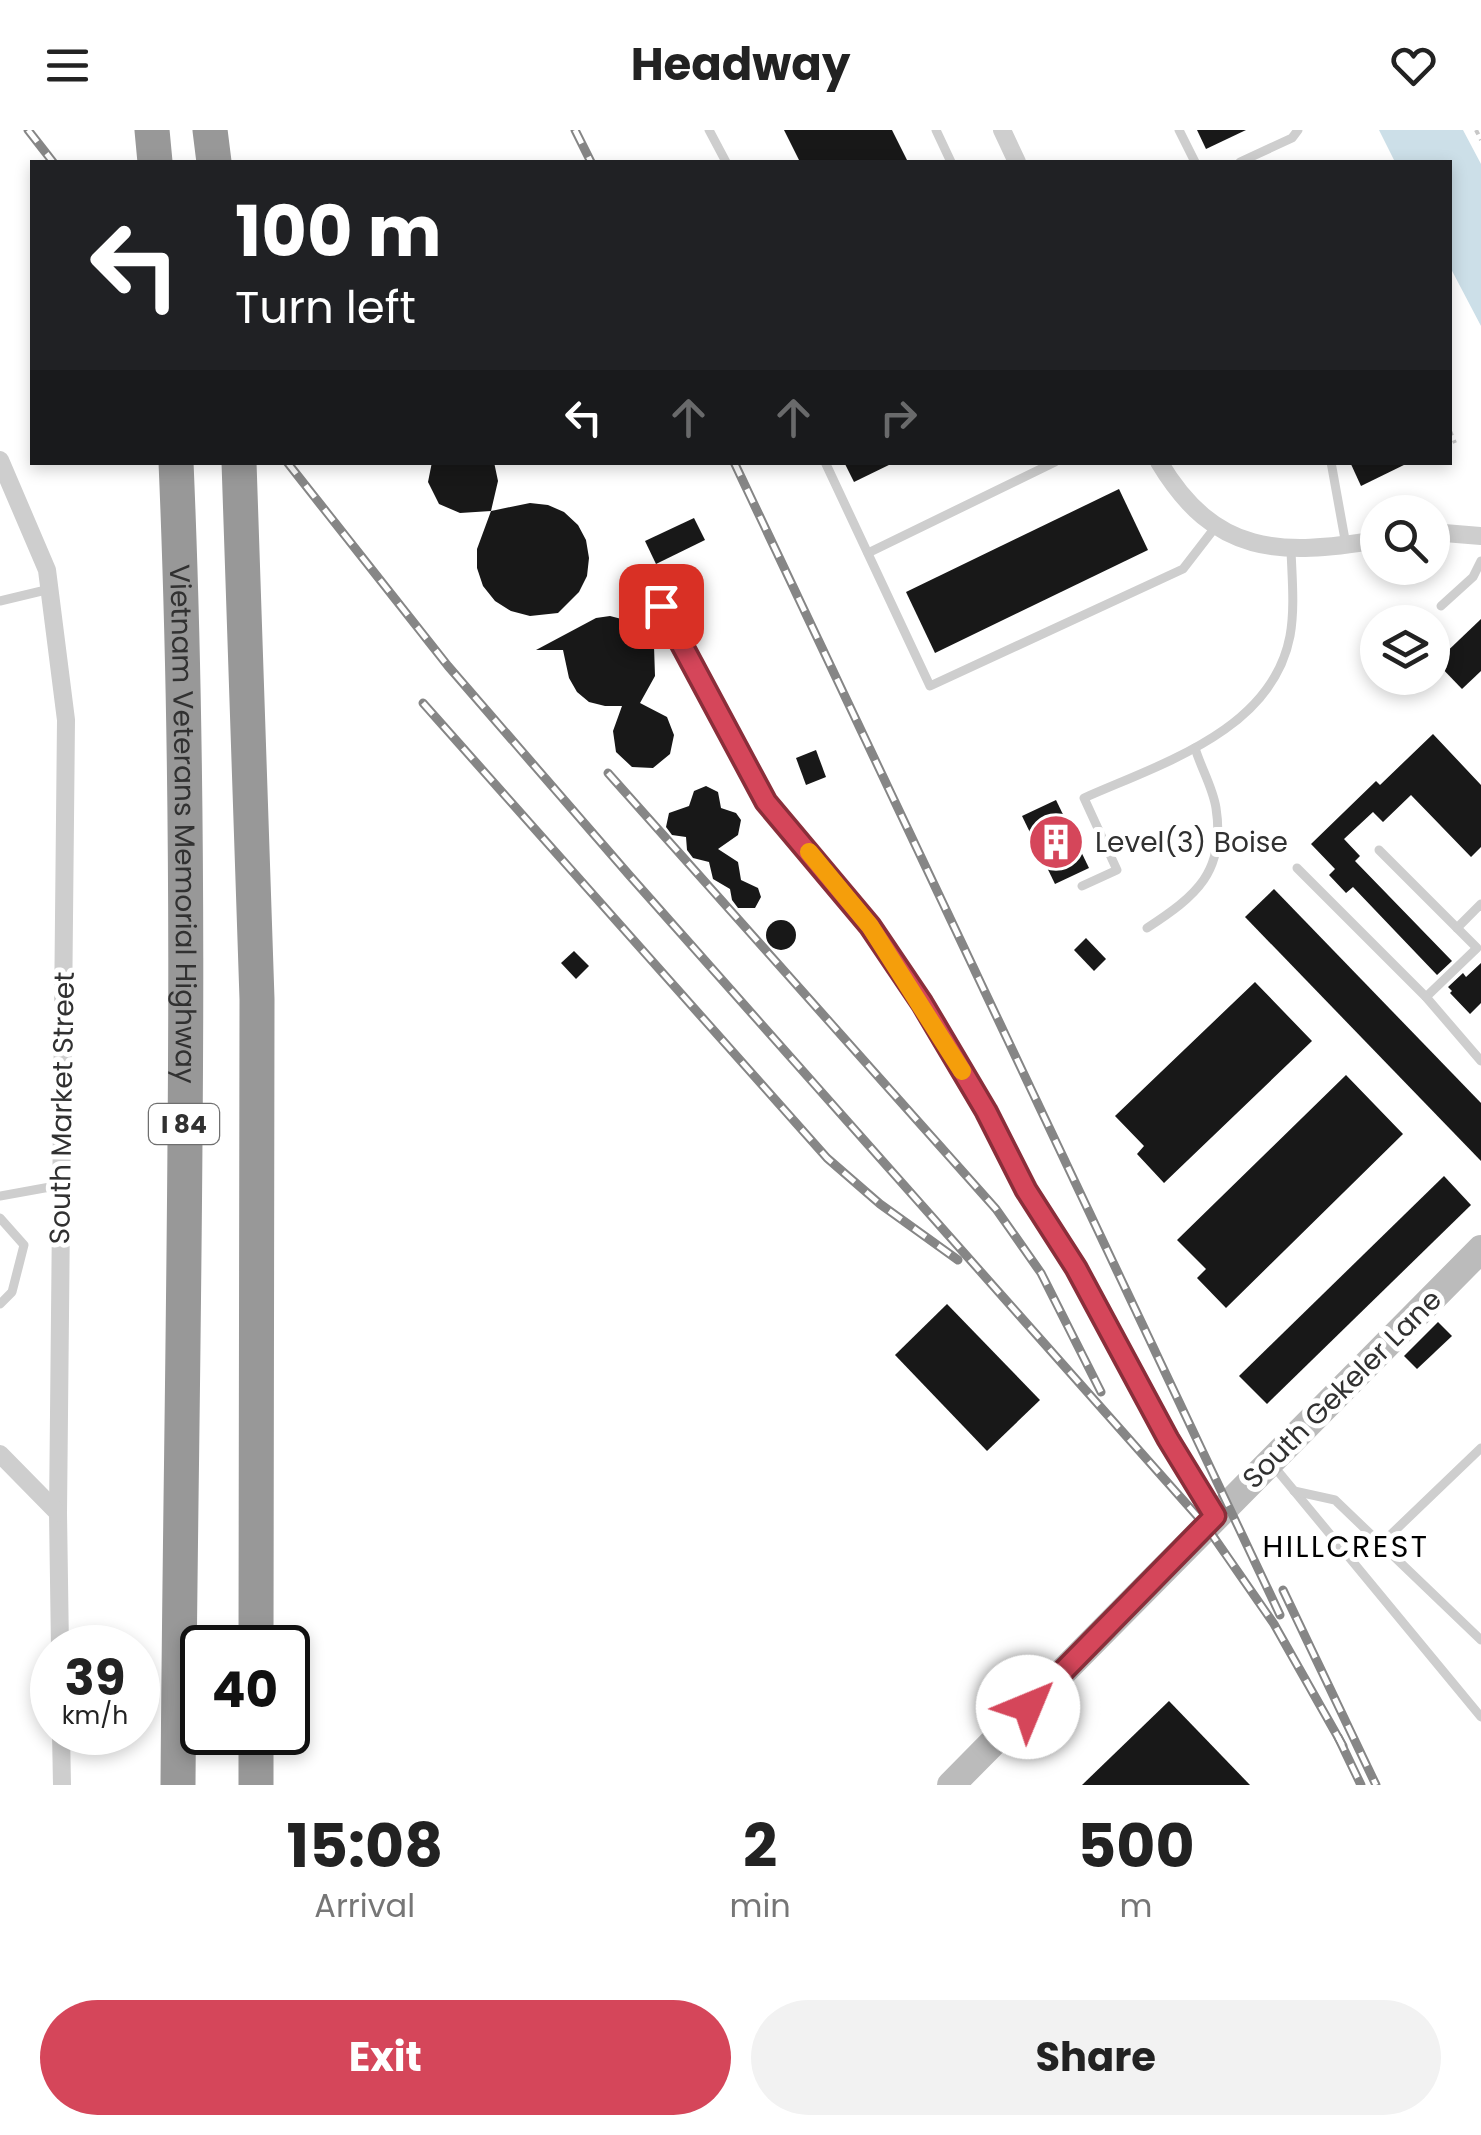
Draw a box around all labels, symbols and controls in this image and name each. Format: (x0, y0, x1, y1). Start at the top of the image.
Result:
text: Headway (631, 33, 850, 96)
icon: menu (40, 38, 95, 93)
icon: heart (1386, 38, 1441, 93)
text: 100 m (235, 182, 442, 281)
icon: left (70, 200, 200, 330)
text: Turn left (235, 276, 416, 339)
icon: left (556, 390, 611, 445)
icon: ahead (661, 390, 716, 445)
icon: ahead (766, 390, 821, 445)
icon: right (871, 390, 926, 445)
map controls (1360, 495, 1450, 695)
button: search (1360, 495, 1450, 585)
street label: Vietnam Veterans Memorial Highway (160, 564, 205, 1084)
pin (619, 564, 704, 649)
icon: arrive (634, 579, 689, 634)
button: layers (1360, 605, 1450, 695)
building icon: Level(3) Boise (1026, 812, 1086, 872)
place label: Level(3) Boise (1095, 823, 1288, 862)
street label: South Market Street (40, 971, 84, 1245)
road number: I 84 (149, 1104, 219, 1144)
street label: South Gekeler Lane (1234, 1281, 1450, 1497)
district label: HILLCREST (1262, 1525, 1430, 1568)
speed limit sign: 40 (180, 1625, 310, 1755)
text: 39 (65, 1642, 126, 1713)
position arrow (976, 1655, 1080, 1759)
text: km/h (62, 1698, 128, 1733)
text: 15:08 (286, 1804, 443, 1888)
text: 2 (743, 1804, 777, 1888)
text: 500 (1077, 1804, 1195, 1888)
text: Arrival (314, 1883, 415, 1928)
text: min (730, 1883, 791, 1928)
text: m (1119, 1883, 1152, 1928)
button: Exit (40, 2000, 731, 2115)
button: Share (751, 2000, 1441, 2115)

